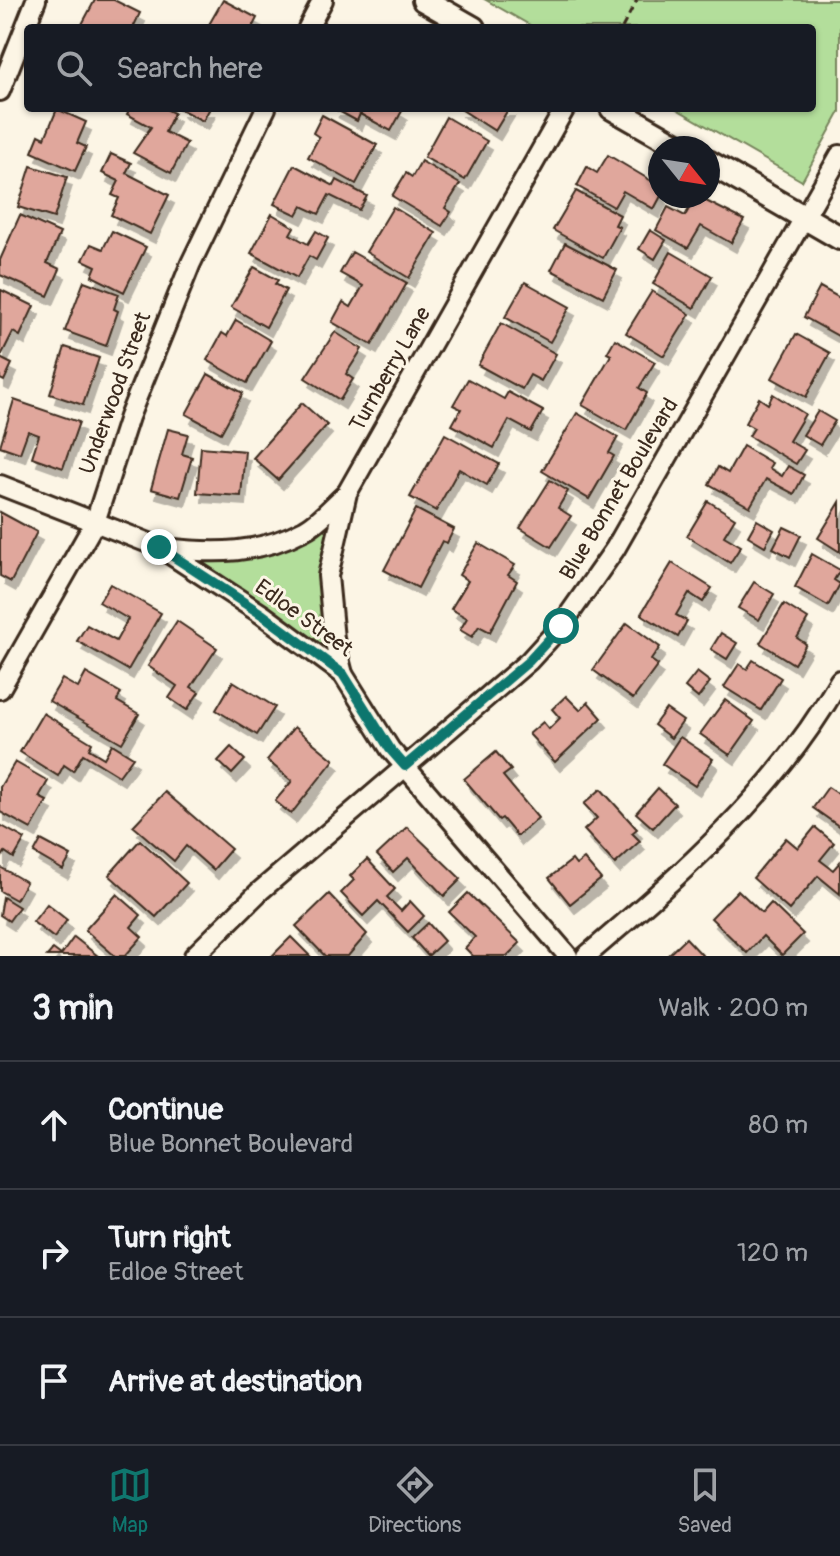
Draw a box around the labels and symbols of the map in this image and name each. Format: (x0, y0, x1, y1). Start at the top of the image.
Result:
north arrow (648, 136, 720, 208)
street label: Turnberry Lane (343, 301, 437, 437)
street label: Underwood Street (73, 308, 157, 478)
street label: Blue Bonnet Boulevard (554, 393, 684, 585)
route end (141, 529, 177, 565)
street label: Edloe Street (249, 573, 359, 663)
route start (543, 608, 579, 644)

